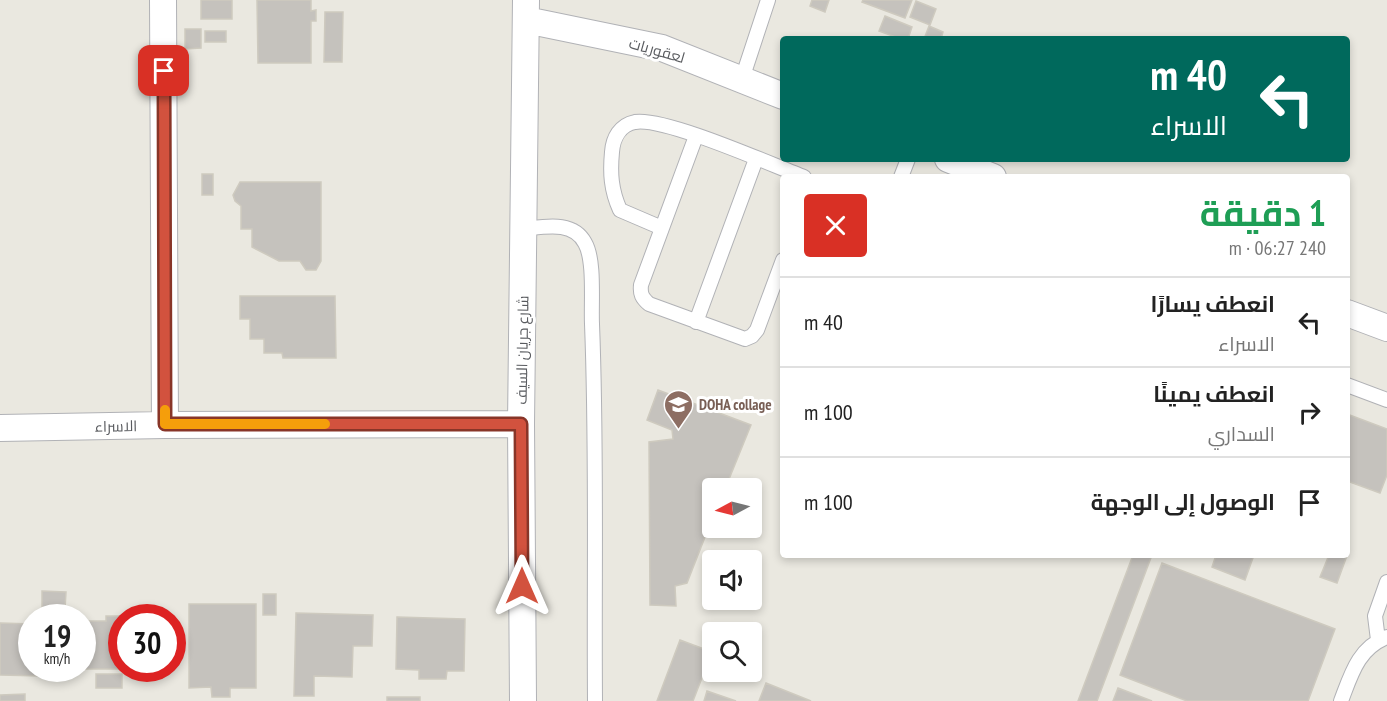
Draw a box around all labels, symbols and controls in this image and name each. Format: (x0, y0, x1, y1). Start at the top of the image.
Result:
street label: لعقوريات (627, 33, 687, 67)
pin (138, 45, 189, 96)
text: 40 m (1150, 47, 1227, 102)
icon: arrive (147, 54, 180, 87)
icon: left (1248, 60, 1326, 138)
text: الاسراء (1150, 108, 1227, 142)
text: 1 دقيقة (1200, 189, 1326, 236)
button: close (804, 194, 867, 257)
text: 240 m · 06:27 (1229, 235, 1326, 261)
text: انعطف يسارًا (1151, 290, 1275, 318)
street label: شارع جريان السيف (512, 295, 534, 405)
icon: left (1293, 306, 1326, 339)
text: 40 m (804, 308, 843, 336)
text: الاسراء (1218, 331, 1275, 357)
text: انعطف يمينًا (1153, 380, 1275, 408)
school or university icon: DOHA collage (662, 388, 694, 430)
place label: DOHA collage (699, 395, 772, 414)
icon: right (1293, 396, 1326, 429)
text: 100 m (804, 398, 853, 426)
street label: الاسراء (95, 416, 137, 436)
text: السداري (1208, 421, 1275, 447)
north arrow (702, 478, 762, 538)
map controls (702, 478, 762, 682)
icon: arrive (1293, 486, 1326, 519)
text: 100 m (804, 488, 853, 516)
text: الوصول إلى الوجهة (1091, 488, 1275, 516)
button: sound (702, 550, 762, 610)
position arrow (490, 554, 554, 618)
speed limit sign: 30 (108, 604, 186, 682)
text: 19 (43, 616, 71, 655)
button: search (702, 622, 762, 682)
text: km/h (44, 649, 70, 668)

